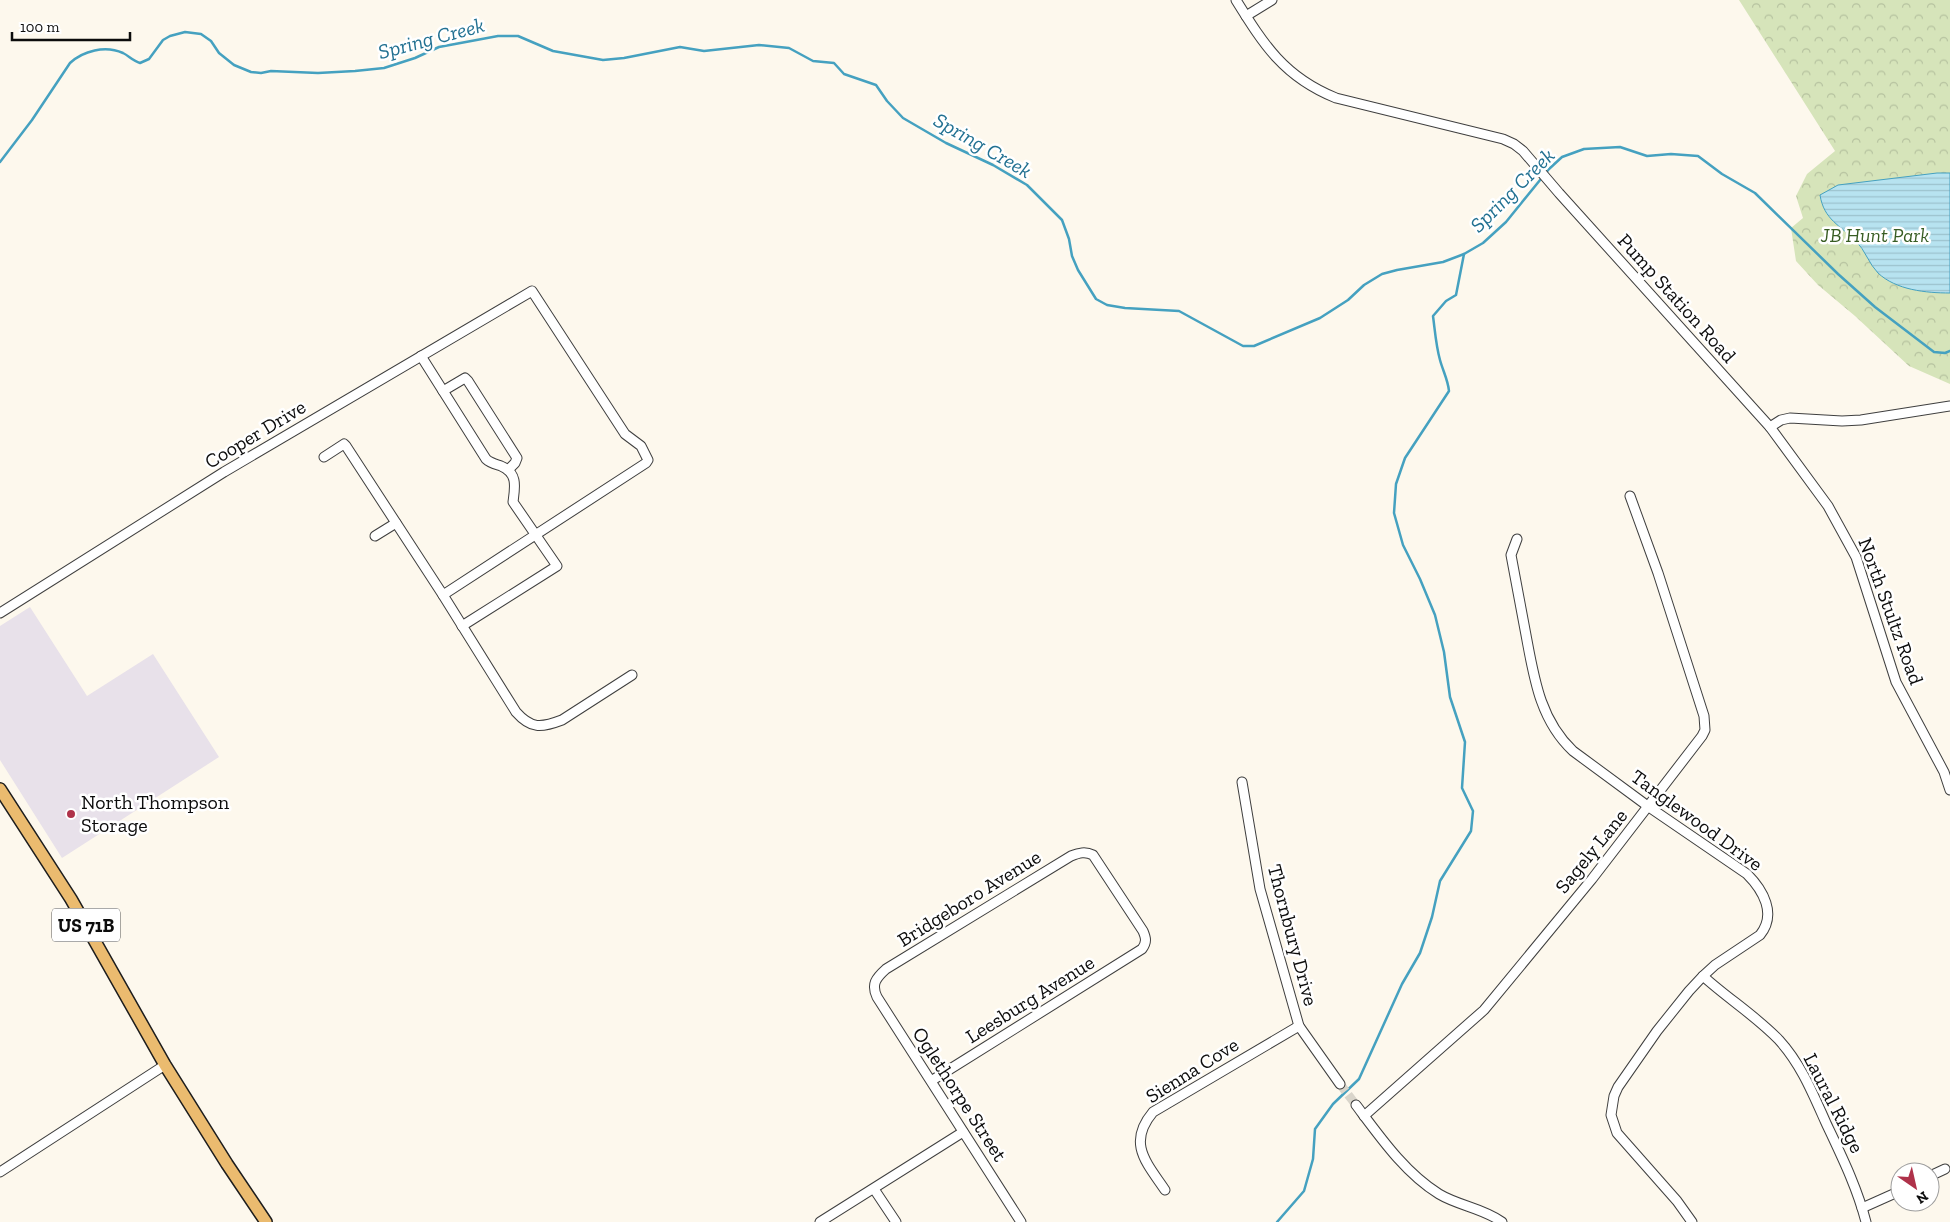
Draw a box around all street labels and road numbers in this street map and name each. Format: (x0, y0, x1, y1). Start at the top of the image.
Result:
street label: Pump Station Road (1613, 228, 1741, 368)
street label: Cooper Drive (200, 394, 310, 474)
street label: North Stultz Road (1853, 534, 1929, 688)
street label: Tanglewood Drive (1627, 764, 1767, 876)
street label: Sagely Lane (1550, 804, 1632, 898)
street label: Bridgeboro Avenue (893, 844, 1045, 952)
street label: Thornbury Drive (1263, 862, 1323, 1008)
road number: US 71B (52, 908, 120, 942)
street label: Leesburg Avenue (961, 950, 1099, 1048)
street label: Oglethorpe Street (908, 1022, 1013, 1166)
street label: Sienna Cove (1141, 1032, 1243, 1108)
street label: Laural Ridge (1799, 1049, 1869, 1157)

